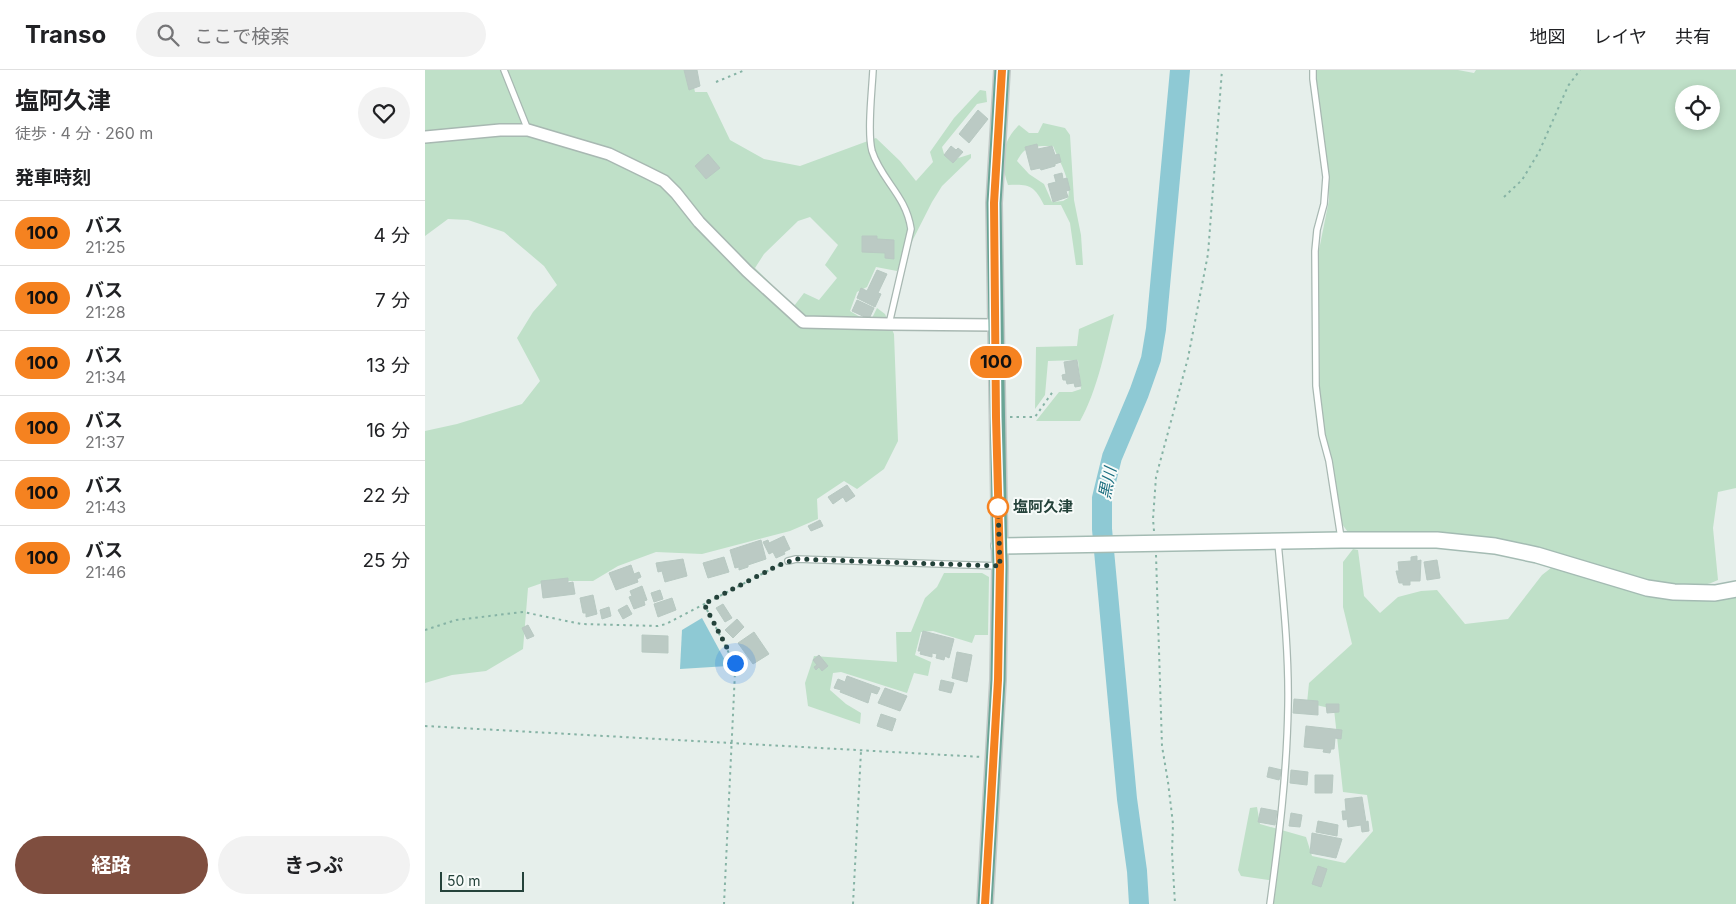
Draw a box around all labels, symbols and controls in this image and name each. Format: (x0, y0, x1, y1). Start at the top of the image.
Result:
search box (136, 12, 486, 57)
text: Transo (25, 20, 106, 49)
icon: search (154, 21, 182, 49)
text: ここで検索 (194, 25, 289, 48)
text: 地図 (1530, 26, 1566, 47)
text: レイヤ (1594, 26, 1647, 47)
text: 共有 (1675, 26, 1711, 47)
map controls (1675, 85, 1720, 130)
button: locate (1675, 85, 1720, 130)
text: 塩阿久津 (15, 86, 111, 115)
button: heart (358, 87, 410, 139)
text: 徒歩 · 4 分 · 260 m (15, 123, 153, 143)
text: 発車時刻 (15, 166, 91, 189)
text: バス (85, 214, 123, 237)
text: 100 (26, 222, 59, 243)
text: 4 分 (373, 224, 410, 247)
text: 21:25 (85, 237, 125, 257)
text: バス (85, 279, 123, 302)
text: 100 (26, 287, 59, 308)
text: 7 分 (375, 289, 410, 312)
text: 21:28 (85, 302, 126, 322)
text: バス (85, 344, 123, 367)
line badge: 100 (967, 346, 1025, 378)
text: 100 (980, 351, 1012, 372)
text: 100 (26, 352, 59, 373)
text: 13 分 (366, 354, 410, 377)
text: 21:34 (85, 367, 126, 387)
text: バス (85, 409, 123, 432)
text: 100 (26, 417, 59, 438)
text: 16 分 (366, 419, 410, 442)
text: 21:37 (85, 432, 125, 452)
water label: 黒川 (1094, 463, 1120, 501)
text: バス (85, 474, 123, 497)
text: 100 (26, 482, 59, 503)
text: 22 分 (362, 484, 410, 507)
marker: 塩阿久津 (987, 496, 1009, 518)
text: 21:43 (85, 497, 126, 517)
place label: 塩阿久津 (1013, 497, 1073, 516)
text: バス (85, 539, 123, 562)
text: 100 (26, 547, 59, 568)
text: 25 分 (363, 549, 410, 572)
text: 21:46 (85, 562, 126, 582)
your location (723, 651, 748, 676)
button: 経路 (15, 836, 208, 894)
button: きっぷ (218, 836, 410, 894)
scale bar (440, 869, 524, 892)
text: 50 m (447, 872, 481, 889)

